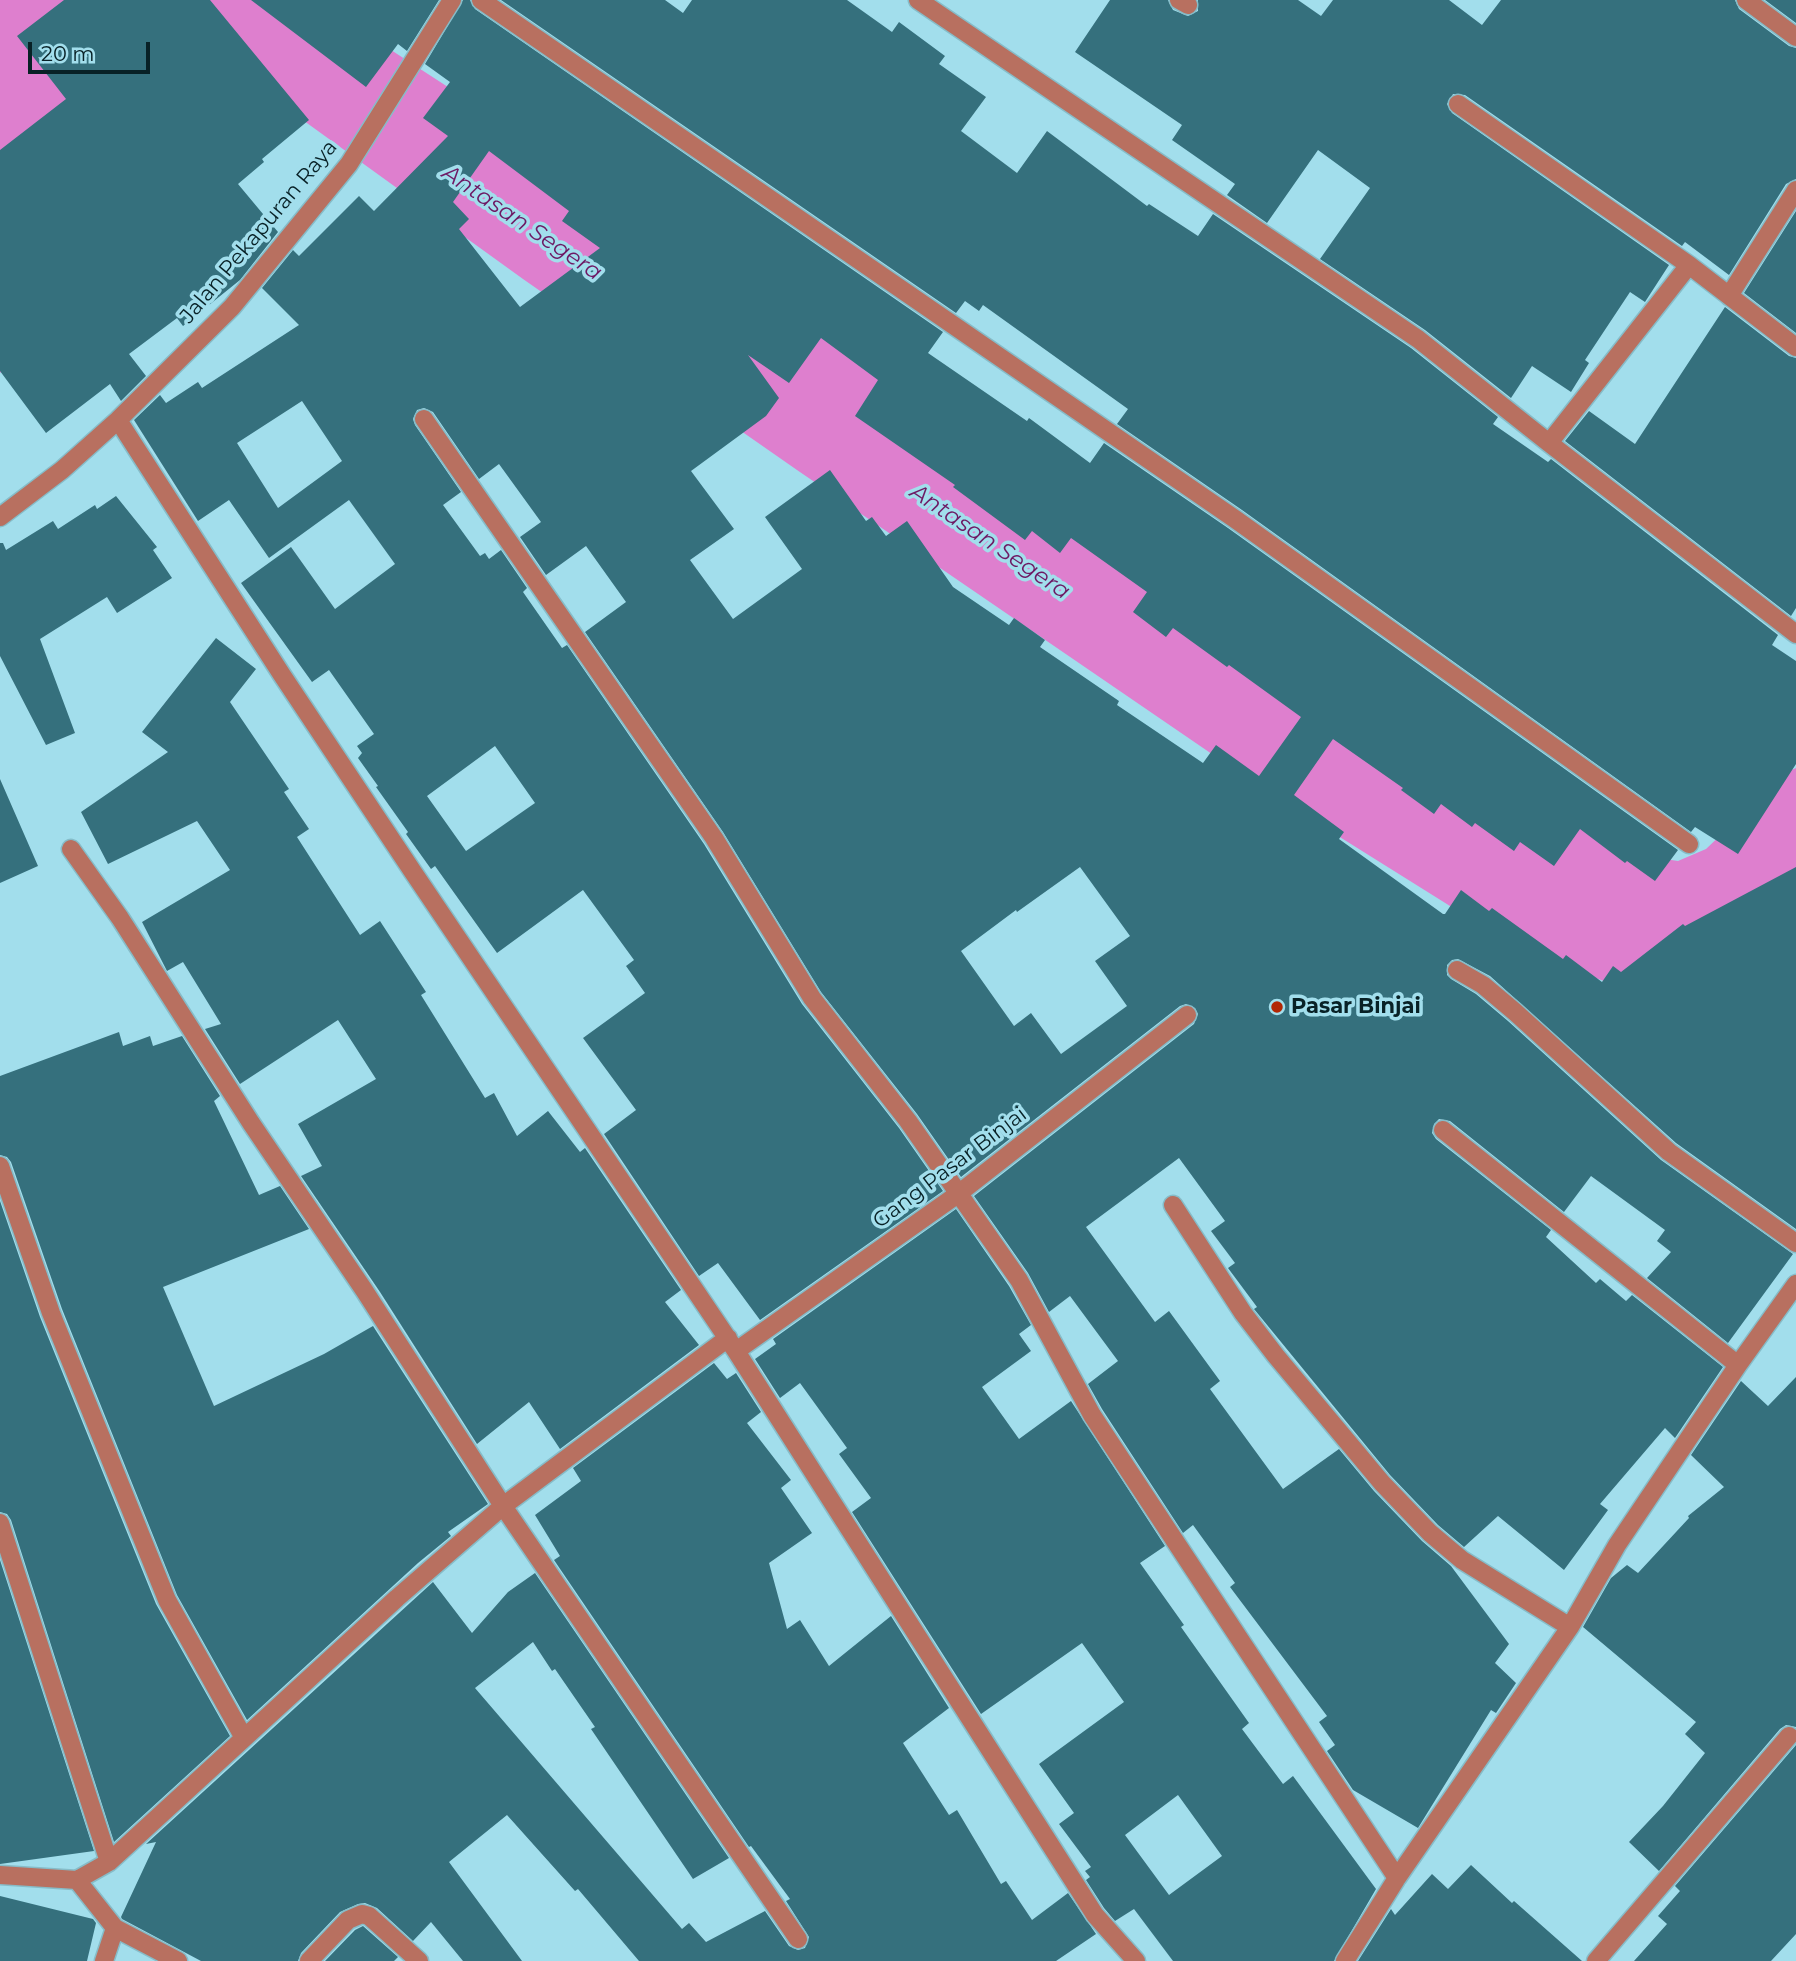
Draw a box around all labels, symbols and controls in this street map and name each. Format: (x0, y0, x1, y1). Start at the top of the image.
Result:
scale bar (32, 28, 154, 72)
text: 20 m (41, 41, 95, 66)
street label: Jalan Pekapuran Raya (175, 135, 343, 329)
water label: Antasan Segera (437, 159, 607, 287)
water label: Antasan Segera (905, 478, 1075, 606)
place label: Pasar Binjai (1291, 994, 1421, 1020)
marker: Pasar Binjai (1269, 999, 1285, 1015)
street label: Gang Pasar Binjai (868, 1102, 1032, 1234)

